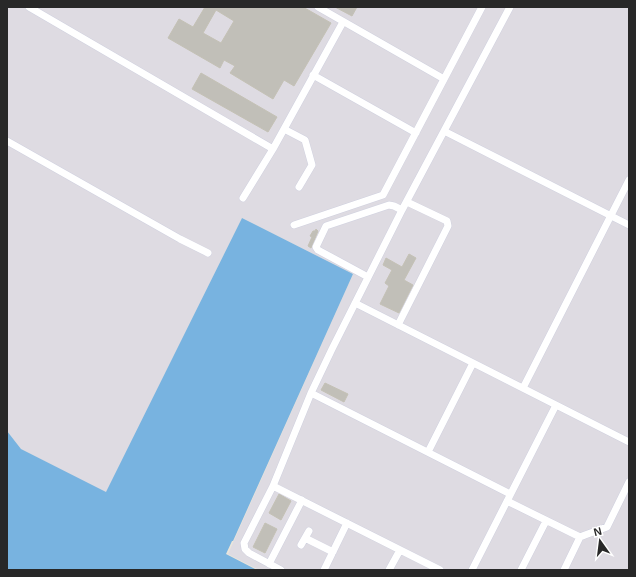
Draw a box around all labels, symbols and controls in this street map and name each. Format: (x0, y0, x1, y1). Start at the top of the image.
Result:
north arrow (580, 521, 620, 561)
text: N (592, 525, 603, 538)

